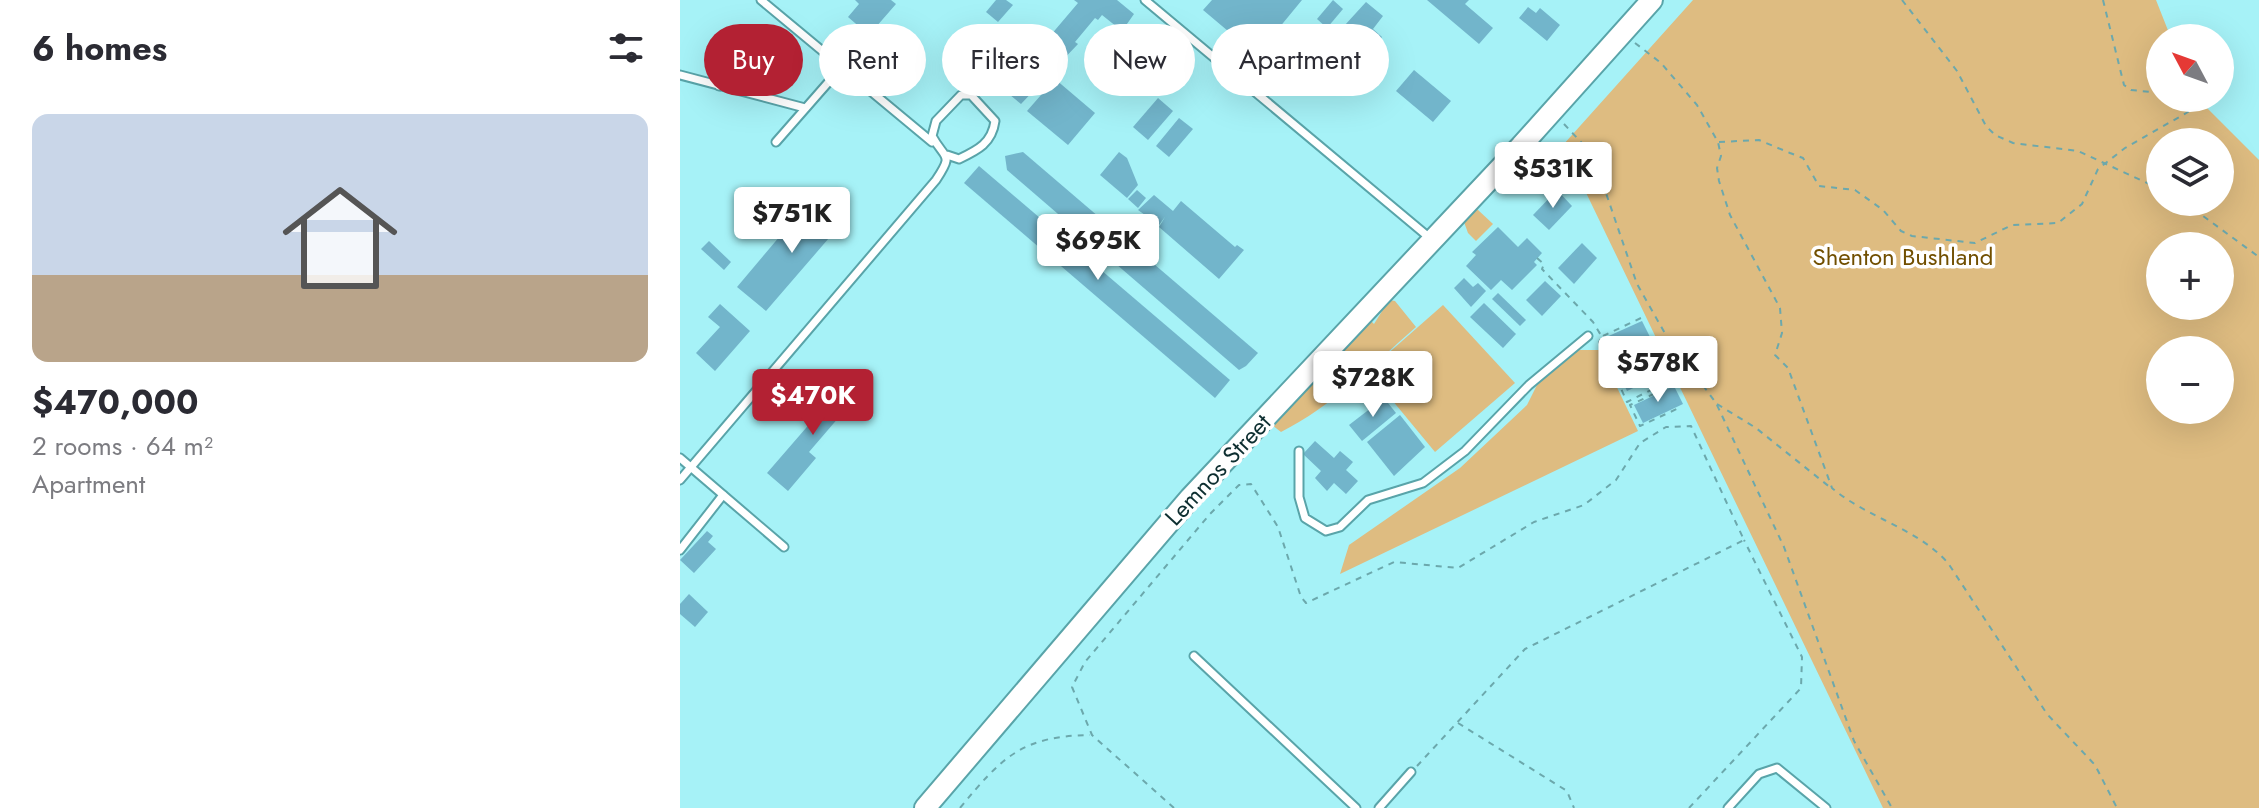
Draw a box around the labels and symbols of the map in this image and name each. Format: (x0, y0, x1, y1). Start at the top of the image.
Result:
north arrow (2146, 24, 2234, 112)
pin: $531K (1497, 142, 1609, 210)
pin: $751K (736, 187, 848, 255)
pin: $695K (1042, 214, 1154, 282)
park label: Shenton Bushland (1813, 239, 1993, 274)
pin: $578K (1602, 336, 1714, 404)
pin: $728K (1317, 351, 1429, 419)
pin: $470K (757, 369, 869, 437)
street label: Lemnos Street (1157, 406, 1279, 533)

